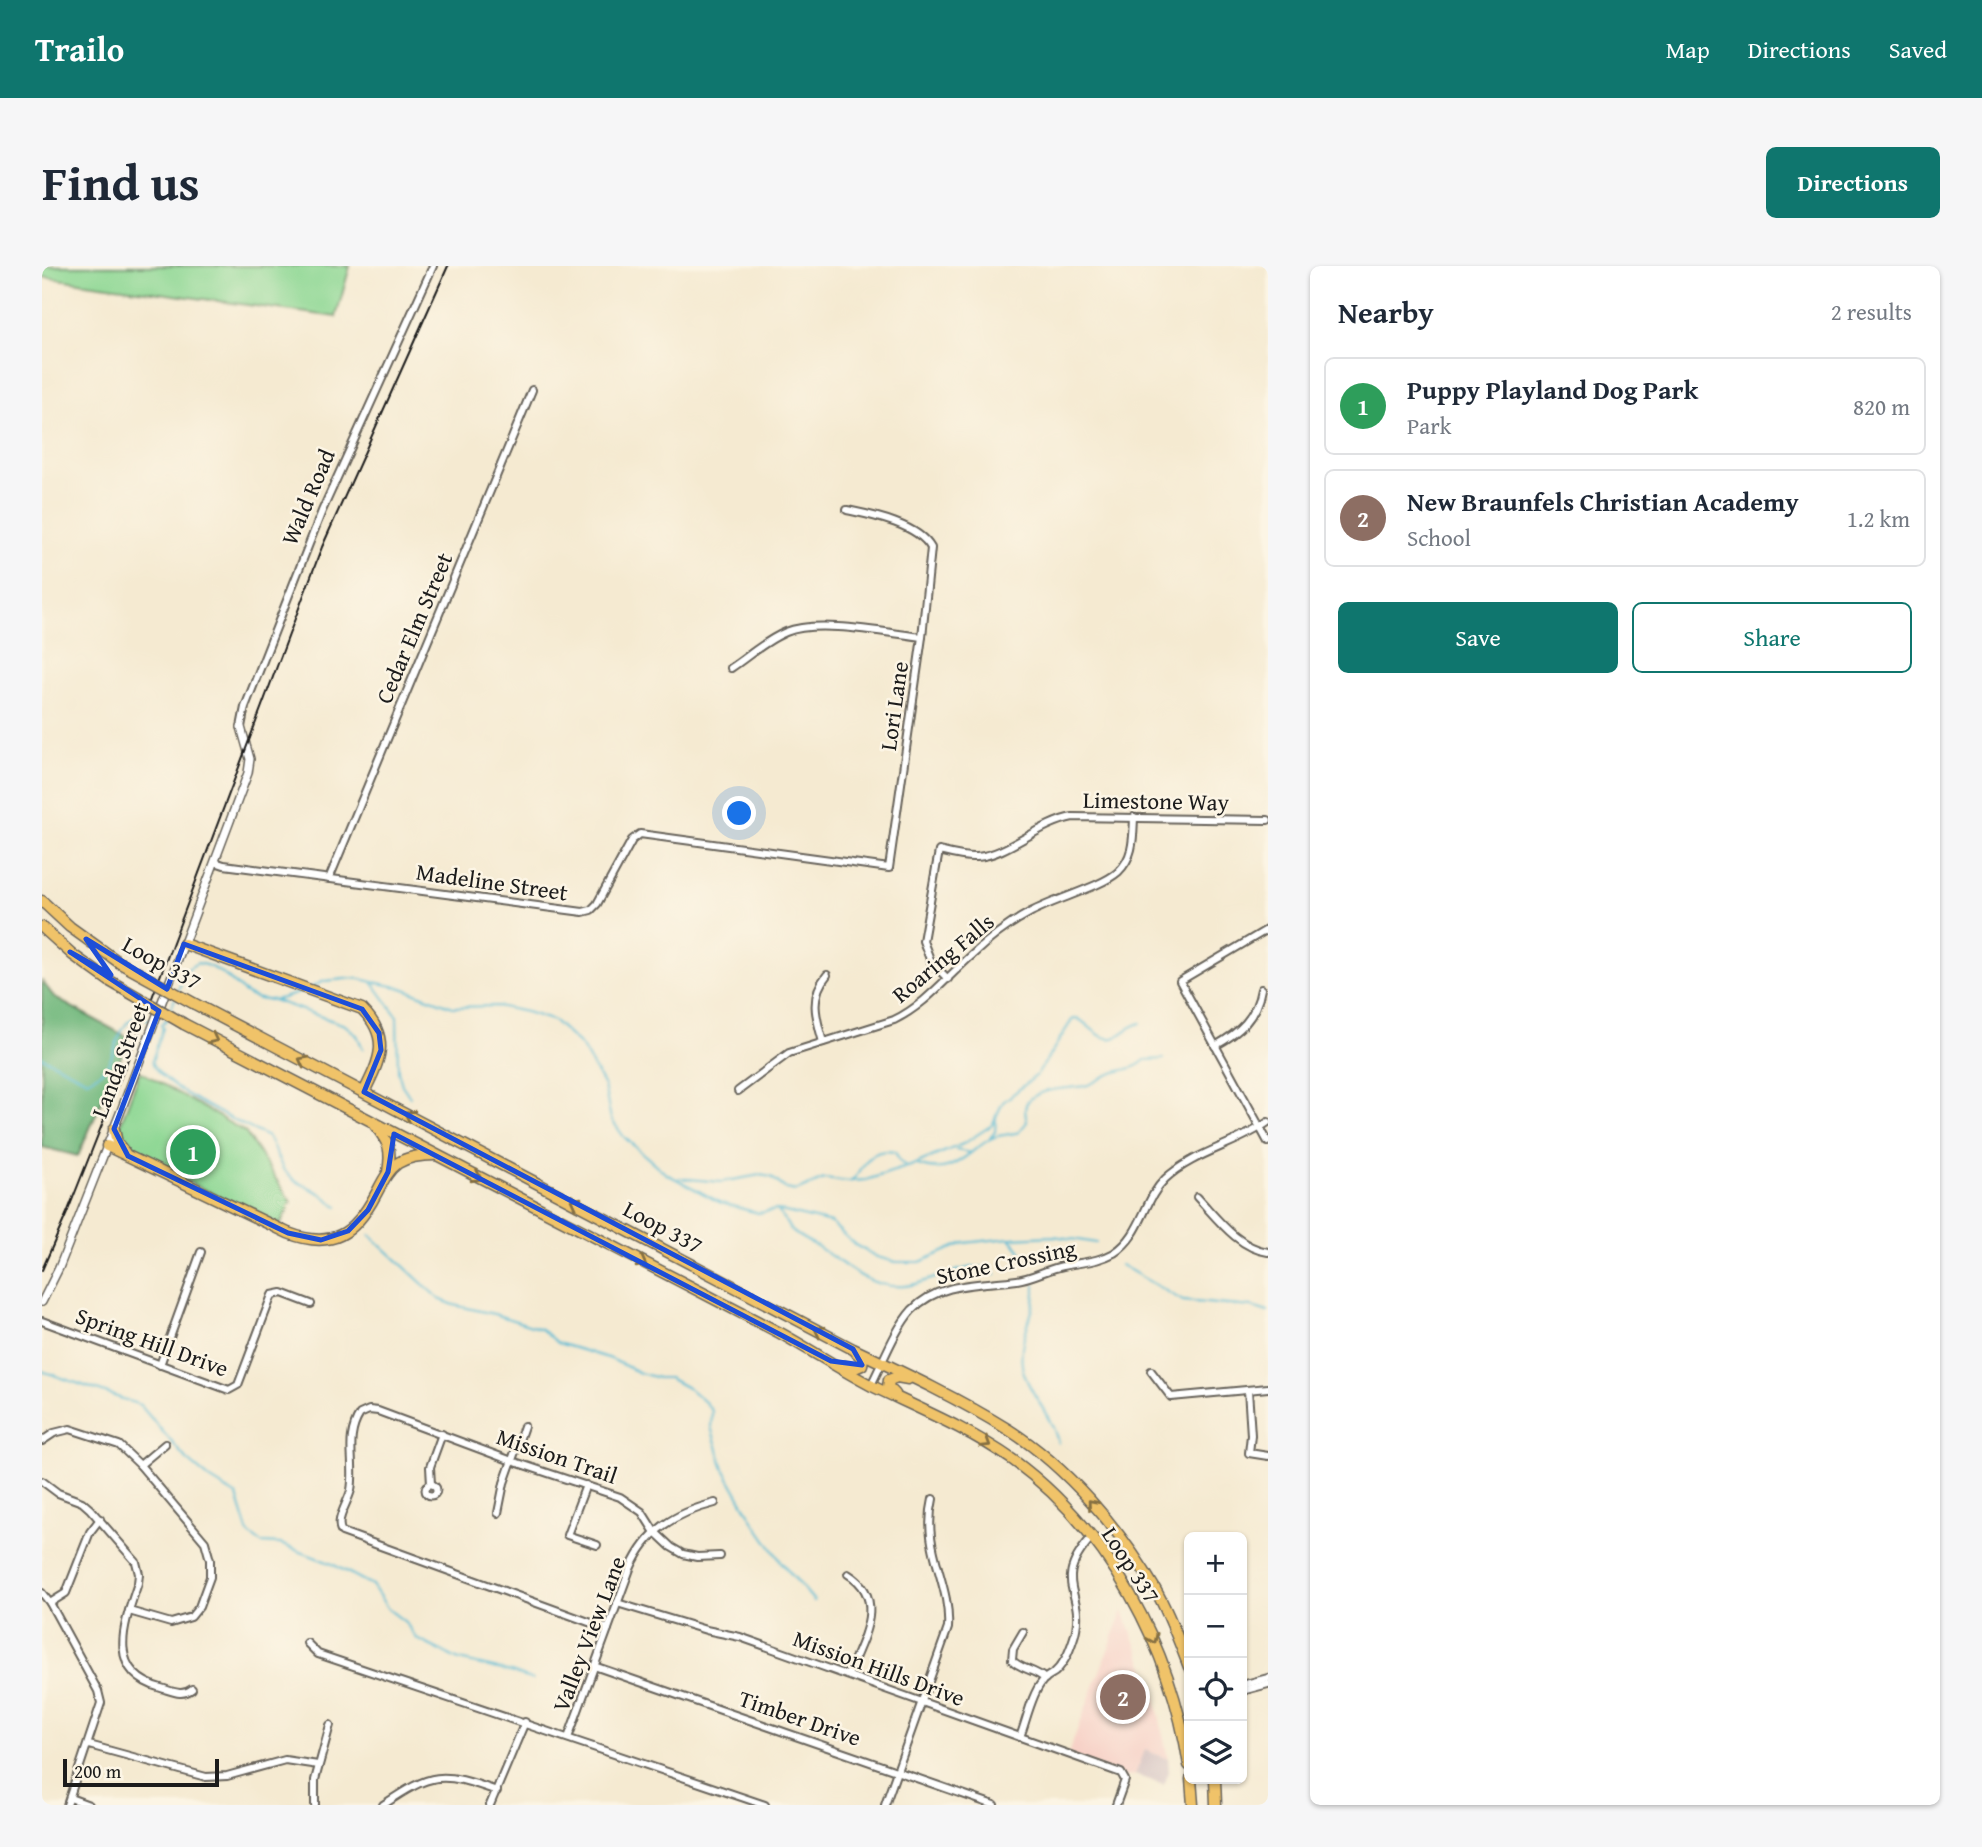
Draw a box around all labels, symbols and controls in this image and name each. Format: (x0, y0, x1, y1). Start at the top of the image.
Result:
text: Trailo (35, 25, 124, 73)
text: Map (1666, 32, 1710, 67)
text: Directions (1748, 32, 1851, 67)
text: Saved (1889, 32, 1947, 67)
text: Find us (42, 146, 200, 218)
button: Directions (1766, 147, 1940, 218)
text: Nearby (1338, 290, 1434, 334)
text: 2 results (1831, 295, 1912, 328)
text: Puppy Playland Dog Park (1407, 370, 1698, 409)
text: 1 (1357, 390, 1369, 423)
text: 820 m (1853, 390, 1910, 423)
text: Park (1407, 409, 1451, 442)
street label: Wald Road (273, 443, 343, 550)
text: New Braunfels Christian Academy (1407, 482, 1799, 521)
text: 2 (1357, 502, 1369, 535)
text: 1.2 km (1847, 502, 1910, 535)
text: School (1407, 521, 1471, 554)
street label: Cedar Elm Street (367, 547, 460, 708)
button: Save (1338, 602, 1618, 673)
button: Share (1632, 602, 1912, 673)
street label: Lori Lane (871, 659, 916, 753)
street label: Limestone Way (1083, 783, 1230, 818)
your location (722, 796, 756, 830)
street label: Madeline Street (414, 855, 570, 908)
street label: Roaring Falls (884, 905, 1001, 1010)
street label: Loop 337 (117, 927, 208, 998)
street label: Landa Street (82, 997, 157, 1122)
one-way arrow (206, 1031, 218, 1045)
one-way arrow (298, 1055, 310, 1069)
one-way arrow (404, 1109, 416, 1123)
pin: 1 (170, 1126, 216, 1178)
one-way arrow (470, 1168, 482, 1182)
street label: Loop 337 (618, 1192, 709, 1261)
one-way arrow (570, 1197, 582, 1210)
street label: Stone Crossing (933, 1230, 1079, 1292)
one-way arrow (635, 1255, 647, 1268)
street label: Spring Hill Drive (71, 1299, 233, 1384)
one-way arrow (814, 1326, 827, 1340)
street label: Mission Trail (492, 1419, 622, 1492)
one-way arrow (979, 1434, 992, 1447)
one-way arrow (1088, 1499, 1100, 1512)
street label: Loop 337 (1094, 1520, 1169, 1610)
map controls (1184, 1532, 1247, 1784)
button: + (1184, 1532, 1247, 1595)
street label: Valley View Lane (544, 1551, 633, 1716)
button: − (1184, 1595, 1247, 1658)
street label: Mission Hills Drive (789, 1621, 969, 1714)
one-way arrow (1145, 1632, 1159, 1644)
button: locate (1184, 1658, 1247, 1721)
pin: 2 (1100, 1671, 1146, 1723)
street label: Timber Drive (735, 1681, 866, 1754)
button: layers (1184, 1721, 1247, 1784)
scale bar (63, 1756, 219, 1788)
text: 200 m (74, 1757, 121, 1785)

